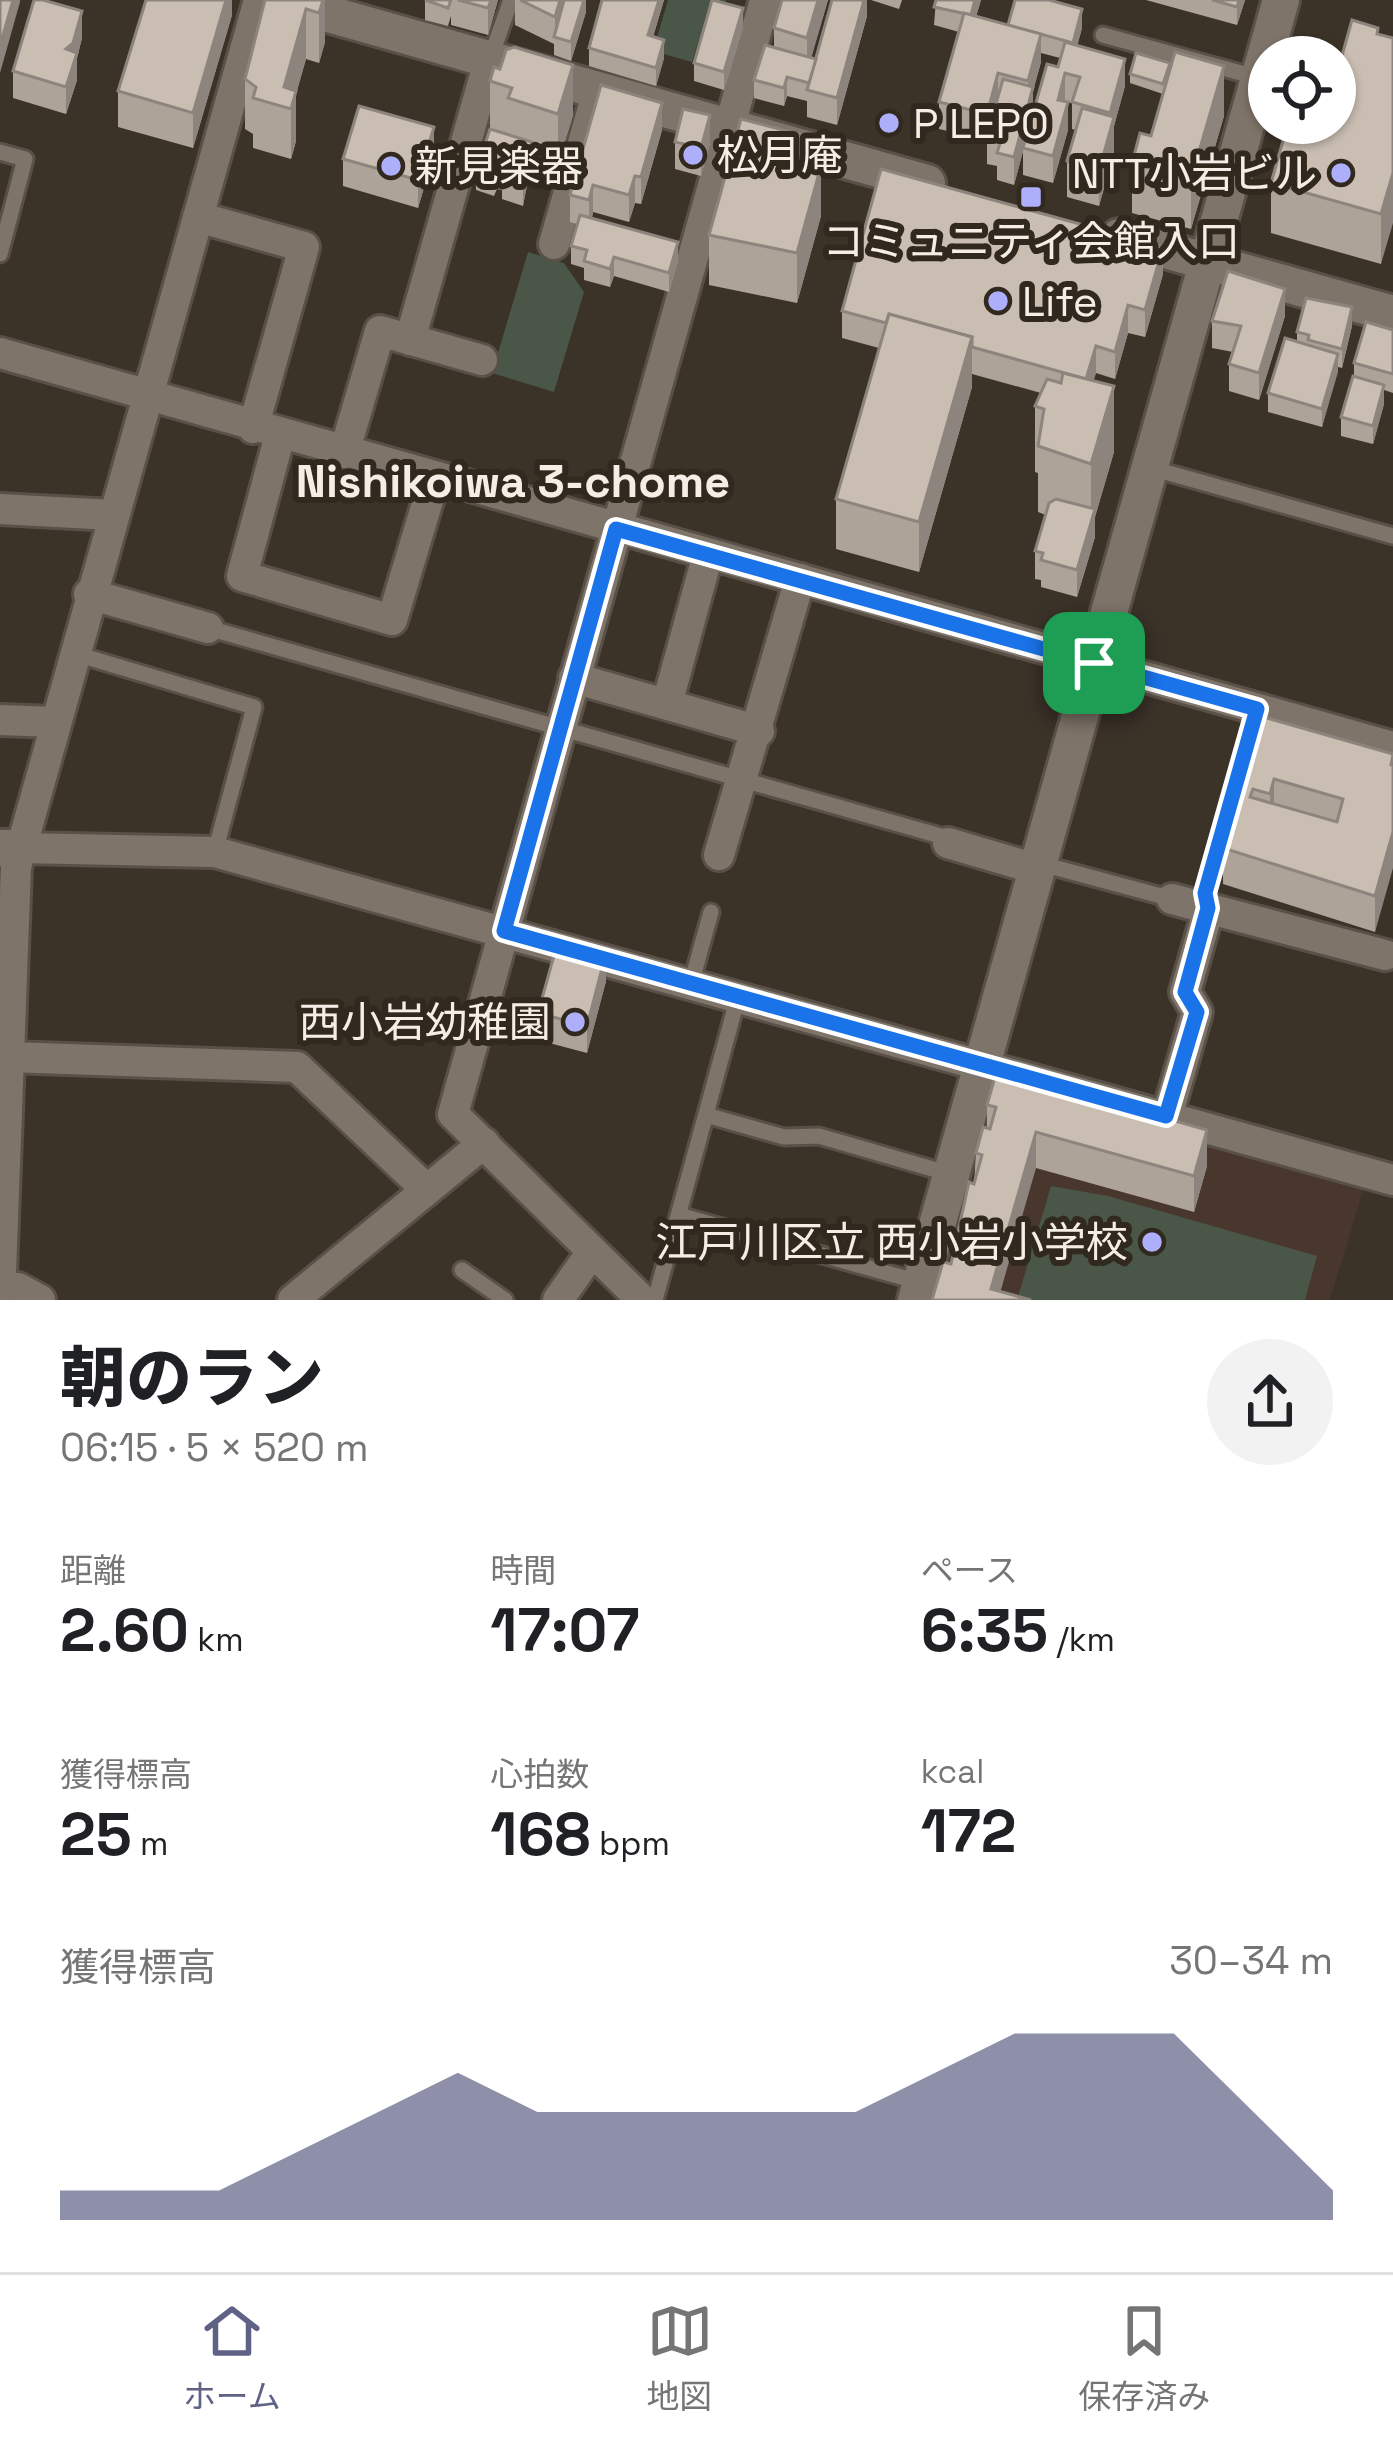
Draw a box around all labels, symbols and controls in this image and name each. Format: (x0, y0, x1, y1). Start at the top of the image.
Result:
map controls (1248, 36, 1356, 144)
button: locate (1248, 36, 1356, 144)
place label: P LEPO (913, 97, 1049, 150)
marker: P LEPO (876, 110, 902, 136)
place label: 松月庵 (717, 129, 843, 182)
place label: 新見楽器 (415, 140, 583, 193)
marker: 松月庵 (680, 142, 706, 168)
place label: NTT小岩ビル (1072, 147, 1317, 200)
marker: 新見楽器 (378, 153, 404, 179)
marker: NTT小岩ビル (1328, 160, 1354, 186)
marker: コミュニティ会館入口 (1018, 184, 1044, 210)
place label: コミュニティ会館入口 (822, 215, 1240, 268)
place label: Life (1022, 275, 1098, 328)
marker: Life (985, 288, 1011, 314)
district label: Nishikoiwa 3-chome (296, 453, 730, 510)
pin (1043, 612, 1145, 714)
icon: arrive (1061, 630, 1127, 696)
place label: 西小岩幼稚園 (299, 996, 551, 1049)
marker: 西小岩幼稚園 (562, 1009, 588, 1035)
place label: 江戸川区立 西小岩小学校 (655, 1216, 1128, 1269)
marker: 江戸川区立 西小岩小学校 (1139, 1229, 1165, 1255)
text: 朝のラン (60, 1336, 324, 1420)
button: share (1207, 1339, 1333, 1465)
text: 06:15 · 5 × 520 m (60, 1423, 368, 1472)
text: 距離 (60, 1550, 126, 1592)
text: 時間 (490, 1550, 556, 1592)
text: ペース (921, 1550, 1018, 1592)
text: 2.60 (60, 1592, 189, 1669)
text: 17:07 (490, 1592, 640, 1669)
text: 6:35 (921, 1592, 1048, 1669)
text: km (189, 1619, 244, 1661)
text: /km (1048, 1619, 1115, 1661)
text: kcal (921, 1751, 984, 1793)
text: 獲得標高 (60, 1754, 192, 1796)
text: 心拍数 (490, 1754, 589, 1796)
text: 172 (921, 1793, 1016, 1870)
text: 25 (60, 1796, 132, 1873)
text: 168 (490, 1796, 591, 1873)
text: m (132, 1823, 169, 1865)
text: bpm (591, 1823, 670, 1865)
text: 30–34 m (1169, 1936, 1333, 1985)
text: 獲得標高 (60, 1943, 216, 1992)
tab: ホーム (183, 2298, 281, 2418)
tab: 地図 (647, 2298, 713, 2418)
tab: 保存済み (1078, 2298, 1210, 2418)

